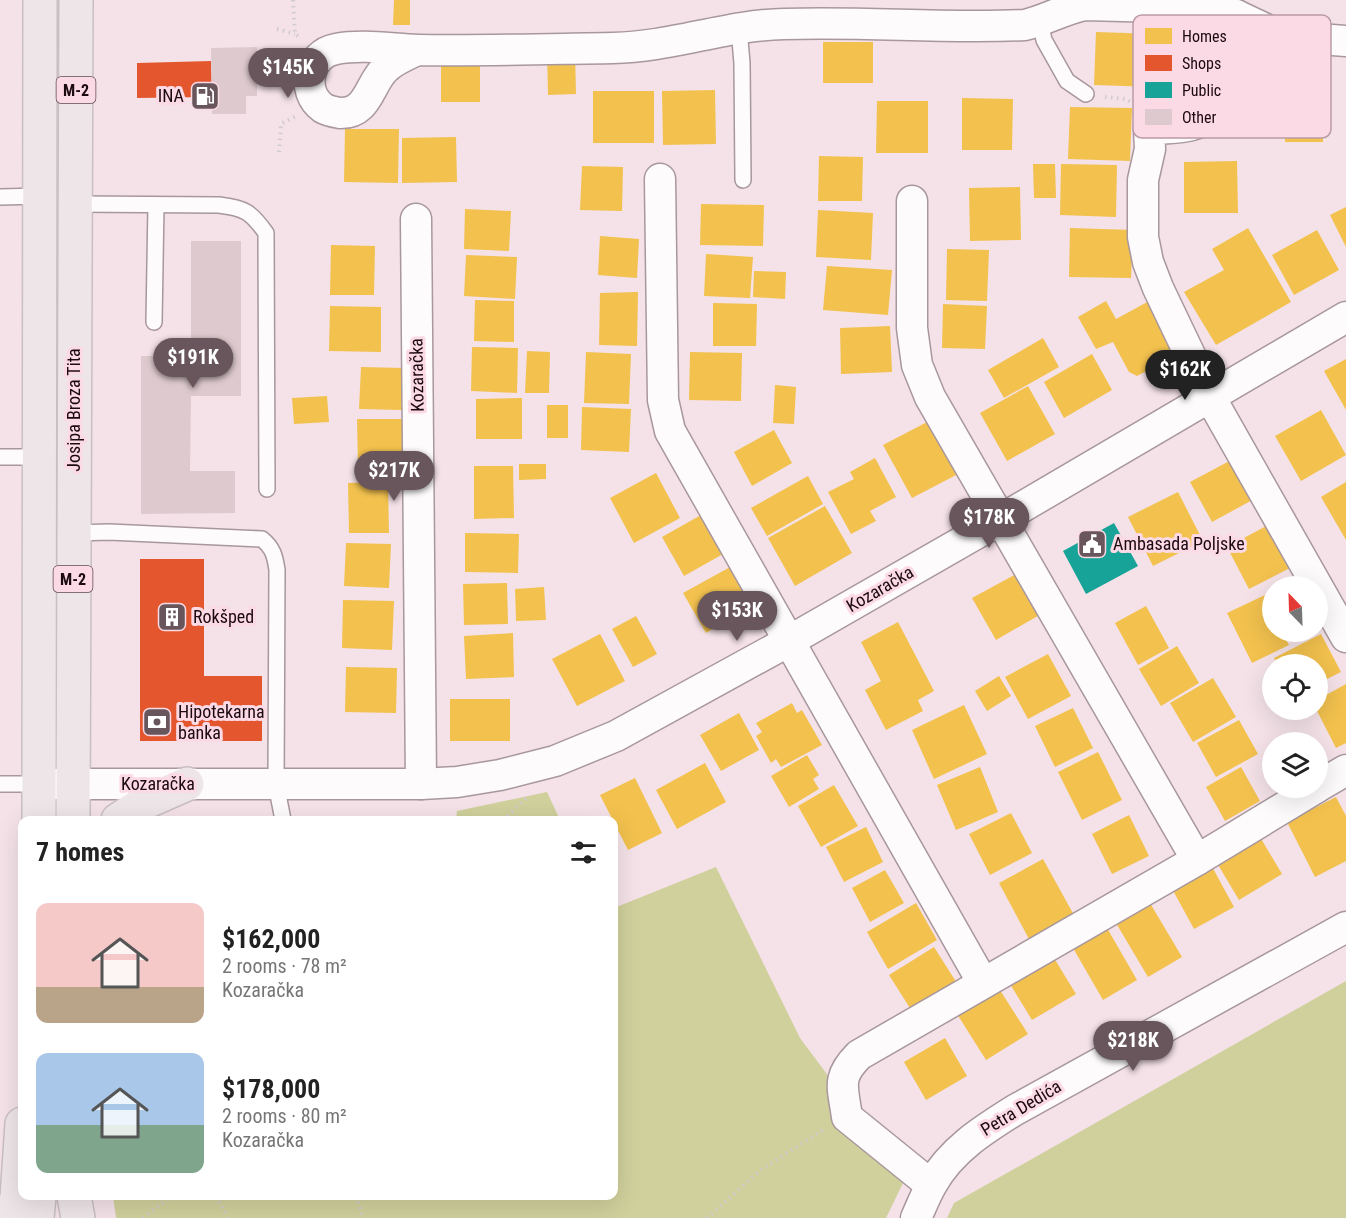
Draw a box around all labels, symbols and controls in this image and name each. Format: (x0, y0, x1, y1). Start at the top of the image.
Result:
legend (1133, 15, 1331, 138)
text: Homes (1182, 27, 1227, 46)
pin: $145K (246, 48, 330, 99)
text: Shops (1182, 54, 1221, 73)
text: $145K (262, 55, 314, 79)
road number: M-2 (56, 77, 96, 103)
fuel station icon: INA (189, 80, 221, 112)
text: Public (1182, 81, 1221, 100)
place label: INA (158, 85, 185, 106)
text: Other (1182, 108, 1217, 127)
pin: $191K (151, 338, 235, 389)
street label: Kozaračka (405, 338, 428, 412)
text: $191K (167, 345, 219, 369)
street label: Josipa Broza Tita (63, 348, 84, 472)
pin: $162K (1143, 350, 1227, 401)
text: $162K (1159, 357, 1211, 381)
pin: $217K (352, 451, 436, 502)
text: $217K (368, 458, 420, 482)
pin: $178K (947, 498, 1031, 549)
text: $178K (963, 505, 1015, 529)
public building icon: Ambasada Poljske (1076, 528, 1108, 560)
place label: Ambasada Poljske (1113, 533, 1245, 554)
street label: Kozaračka (843, 561, 917, 616)
road number: M-2 (54, 566, 92, 592)
north arrow (1262, 576, 1328, 642)
map controls (1262, 576, 1328, 798)
pin: $153K (695, 591, 779, 642)
text: $153K (711, 598, 763, 622)
building icon: Rokšped (156, 601, 188, 633)
place label: Rokšped (193, 606, 254, 627)
button: locate (1262, 654, 1328, 720)
place label: Hipotekarna banka (178, 701, 265, 743)
bank icon: Hipotekarna banka (141, 706, 173, 738)
button: layers (1262, 732, 1328, 798)
street label: Kozaračka (121, 773, 195, 794)
icon: filters (567, 836, 600, 869)
text: 7 homes (36, 837, 124, 867)
text: $162,000 (222, 924, 320, 954)
icon: home (84, 927, 156, 999)
text: 2 rooms · 78 m² (222, 954, 347, 978)
text: Kozaračka (222, 978, 304, 1002)
pin: $218K (1091, 1021, 1175, 1072)
text: $218K (1107, 1028, 1159, 1052)
text: $178,000 (222, 1074, 320, 1104)
street label: Petra Dedića (977, 1075, 1065, 1140)
icon: home (84, 1077, 156, 1149)
text: 2 rooms · 80 m² (222, 1104, 347, 1128)
text: Kozaračka (222, 1128, 304, 1152)

